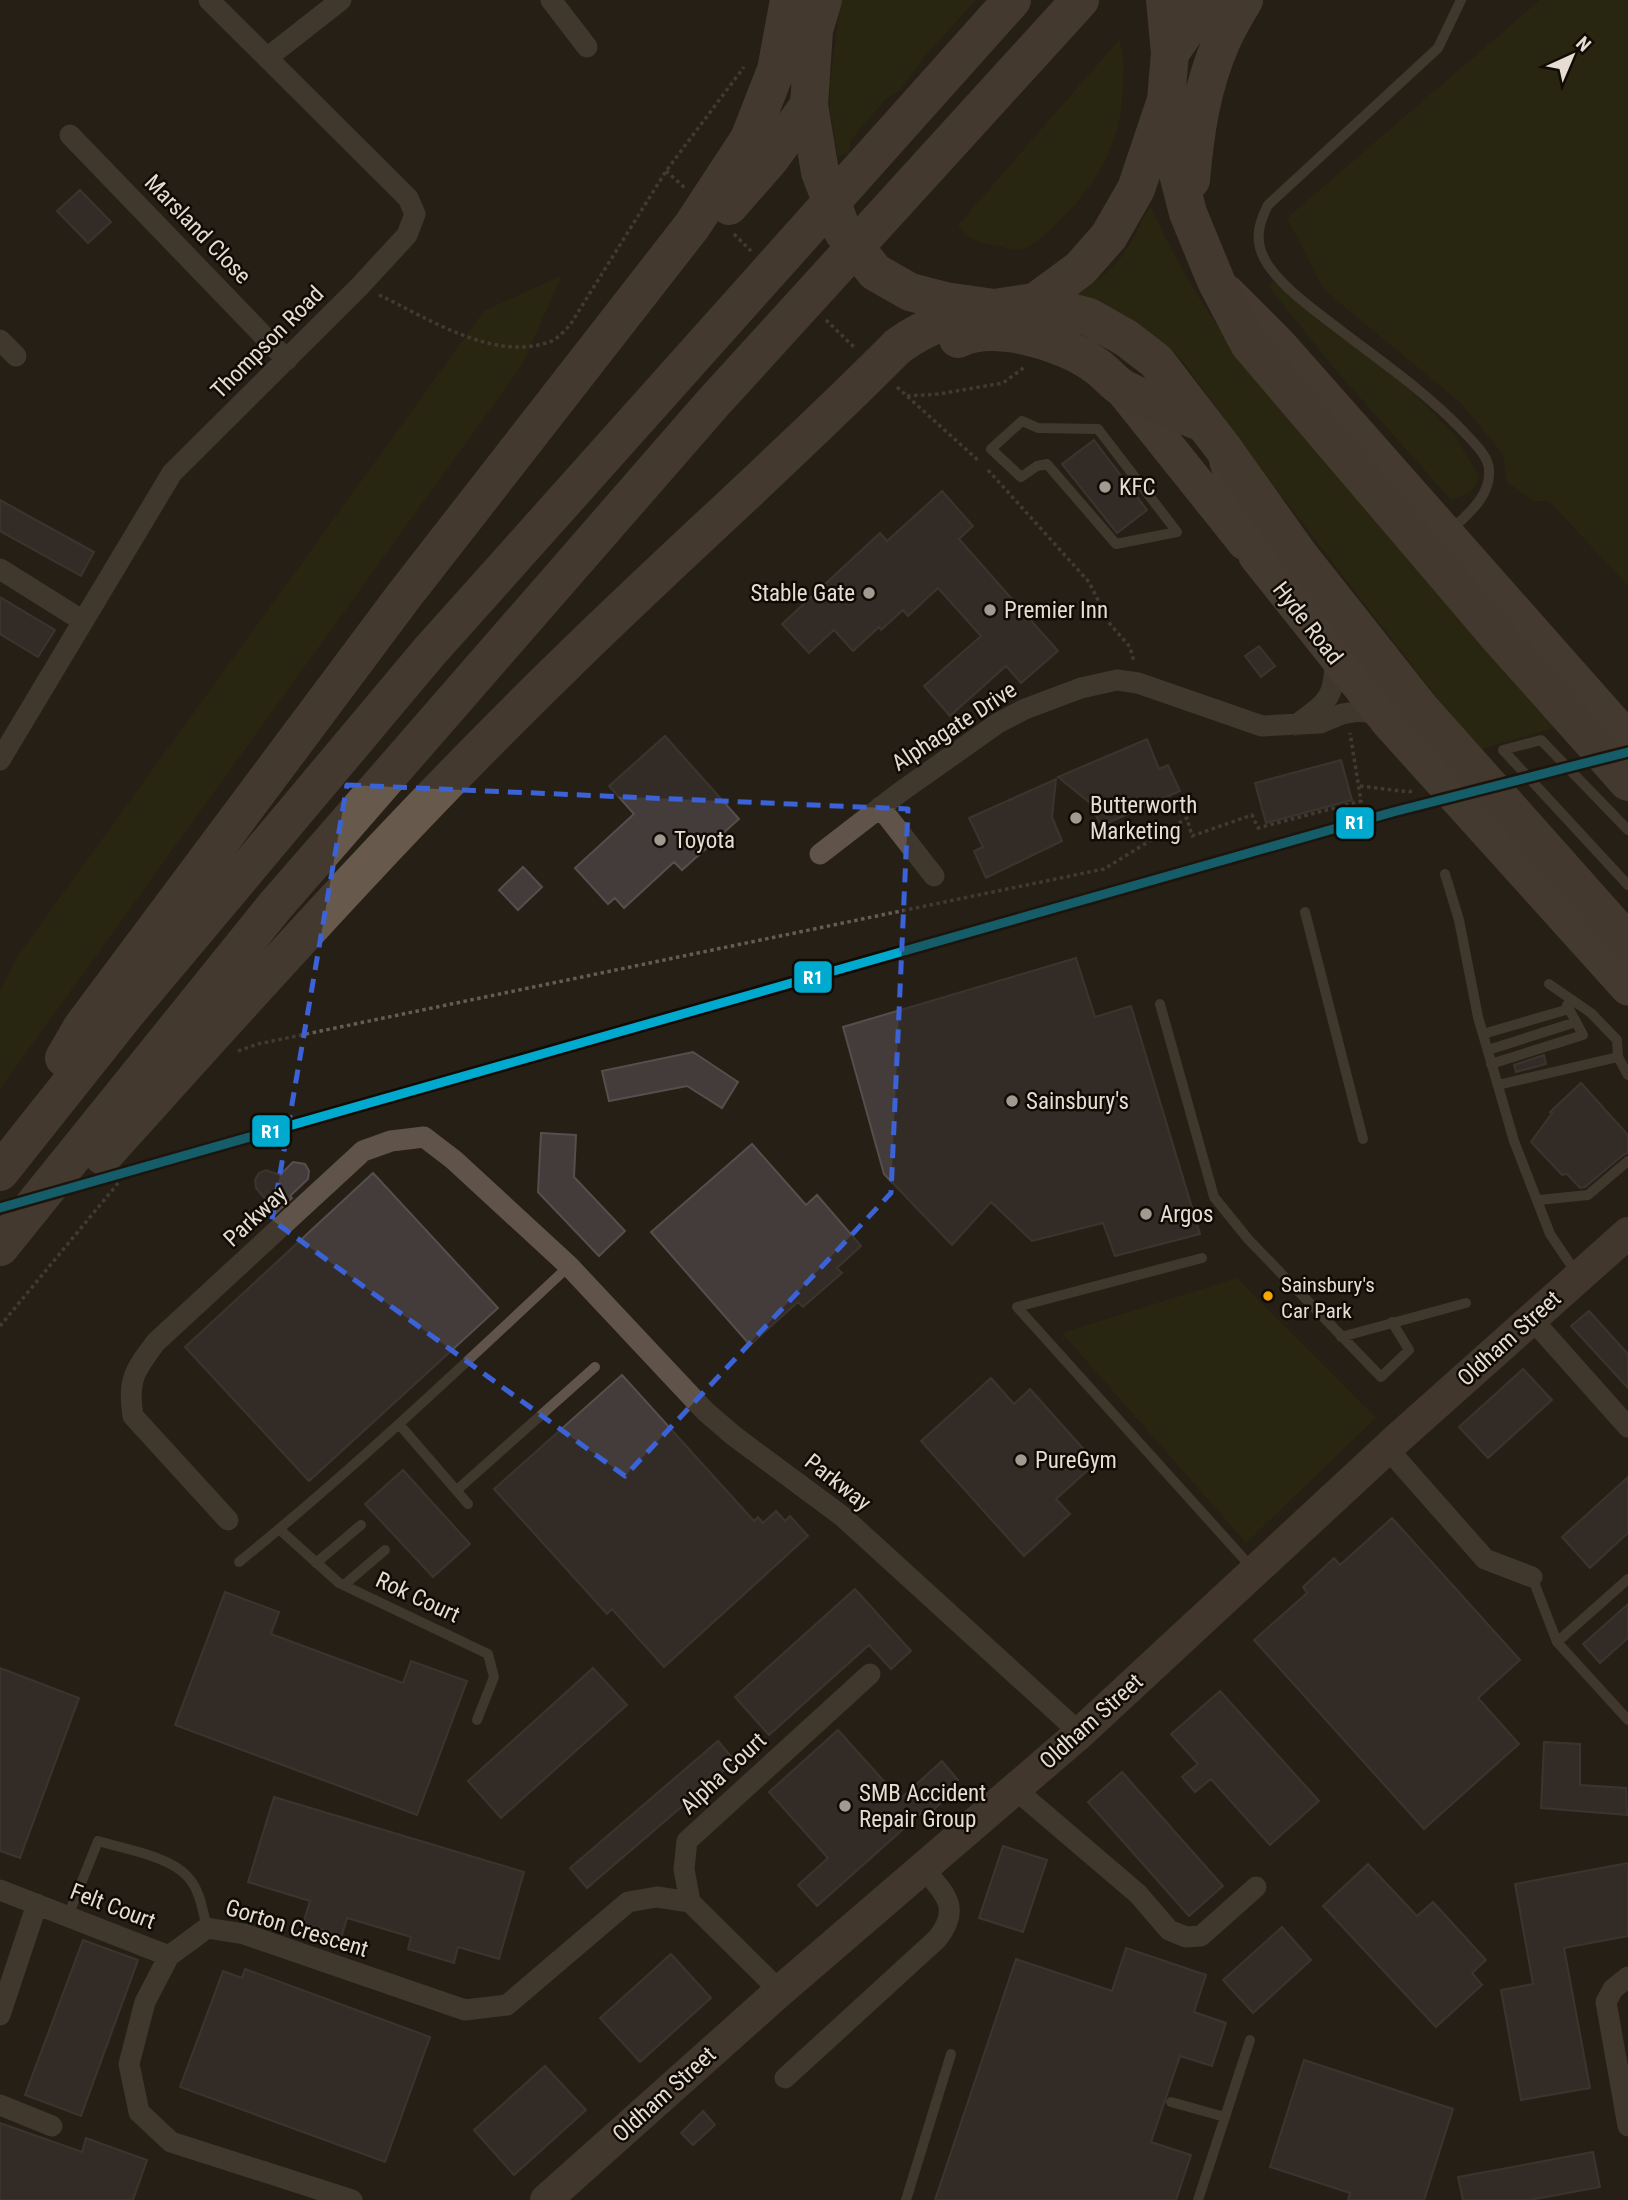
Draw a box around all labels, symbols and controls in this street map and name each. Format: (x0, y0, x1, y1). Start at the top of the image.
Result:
north arrow (1537, 21, 1607, 91)
text: N (1571, 32, 1596, 56)
street label: Marsland Close (139, 169, 256, 289)
street label: Thompson Road (206, 281, 329, 404)
place label: KFC (1119, 474, 1156, 501)
marker: KFC (1097, 479, 1113, 495)
street label: Hyde Road (1267, 577, 1348, 670)
place label: Stable Gate (750, 580, 855, 607)
marker: Stable Gate (861, 585, 877, 601)
place label: Premier Inn (1004, 597, 1108, 624)
marker: Premier Inn (982, 602, 998, 618)
street label: Alphagate Drive (887, 676, 1022, 777)
place label: Butterworth Marketing (1090, 792, 1197, 845)
line badge: R1 (1335, 806, 1375, 840)
marker: Butterworth Marketing (1068, 810, 1084, 826)
text: R1 (1345, 811, 1365, 834)
place label: Toyota (674, 827, 735, 854)
marker: Toyota (652, 832, 668, 848)
line badge: R1 (793, 960, 833, 994)
text: R1 (803, 966, 823, 989)
place label: Sainsbury's (1026, 1088, 1129, 1115)
marker: Sainsbury's (1004, 1093, 1020, 1109)
line badge: R1 (251, 1114, 291, 1148)
text: R1 (261, 1120, 281, 1143)
street label: Parkway (218, 1180, 293, 1252)
place label: Argos (1160, 1201, 1213, 1228)
marker: Argos (1138, 1206, 1154, 1222)
place label: Sainsbury's Car Park (1281, 1273, 1375, 1323)
street label: Oldham Street (1452, 1285, 1566, 1392)
marker: Sainsbury's Car Park (1261, 1289, 1275, 1303)
place label: PureGym (1035, 1447, 1117, 1474)
street label: Parkway (799, 1448, 876, 1517)
marker: PureGym (1013, 1452, 1029, 1468)
street label: Rok Court (372, 1566, 464, 1629)
street label: Oldham Street (1034, 1668, 1148, 1775)
street label: Alpha Court (675, 1727, 772, 1820)
place label: SMB Accident Repair Group (859, 1780, 986, 1833)
marker: SMB Accident Repair Group (837, 1798, 853, 1814)
street label: Felt Court (66, 1878, 159, 1935)
street label: Gorton Crescent (222, 1894, 371, 1963)
street label: Oldham Street (607, 2041, 721, 2148)

